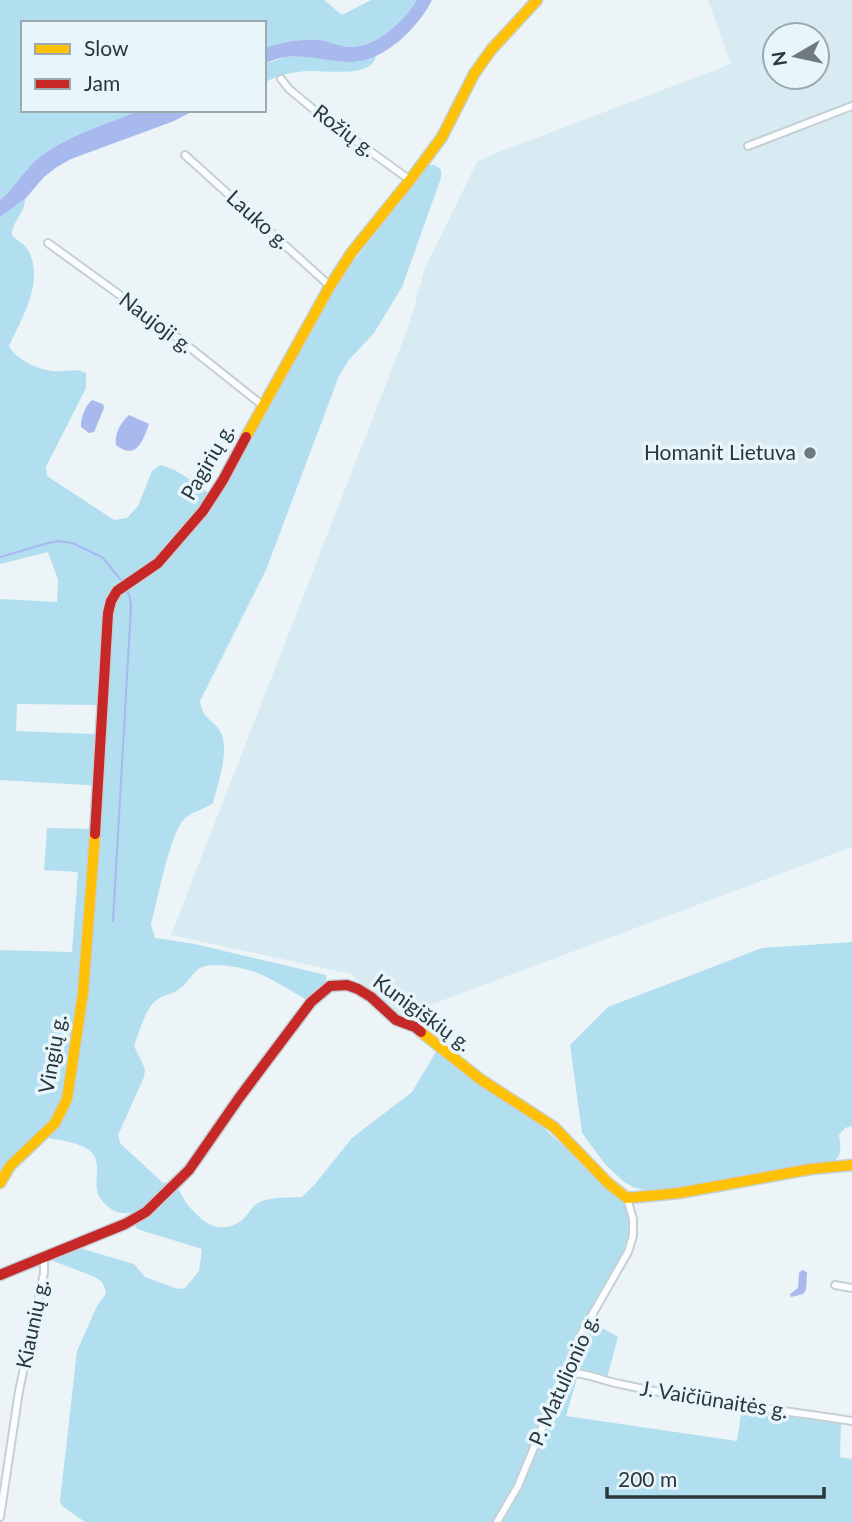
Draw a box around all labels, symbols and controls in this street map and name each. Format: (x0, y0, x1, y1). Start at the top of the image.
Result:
legend (21, 21, 266, 112)
north arrow (761, 21, 831, 91)
text: Slow (84, 35, 129, 60)
text: N (766, 50, 791, 68)
text: Jam (84, 70, 120, 95)
street label: Rožių g. (309, 98, 381, 161)
street label: Lauko g. (222, 184, 296, 254)
street label: Naujoji g. (115, 286, 199, 358)
street label: Pagirių g. (175, 418, 239, 504)
place label: Homanit Lietuva (644, 439, 796, 464)
marker: Homanit Lietuva (802, 445, 818, 461)
street label: Kunigiškių g. (369, 968, 477, 1056)
street label: Vingių g. (32, 1012, 71, 1095)
street label: Kiaunių g. (10, 1277, 53, 1371)
street label: P. Matulionio g. (522, 1310, 603, 1449)
street label: J. Vaičiūnaitės g. (639, 1374, 790, 1423)
scale bar (607, 1456, 824, 1500)
text: 200 m (618, 1466, 677, 1491)

